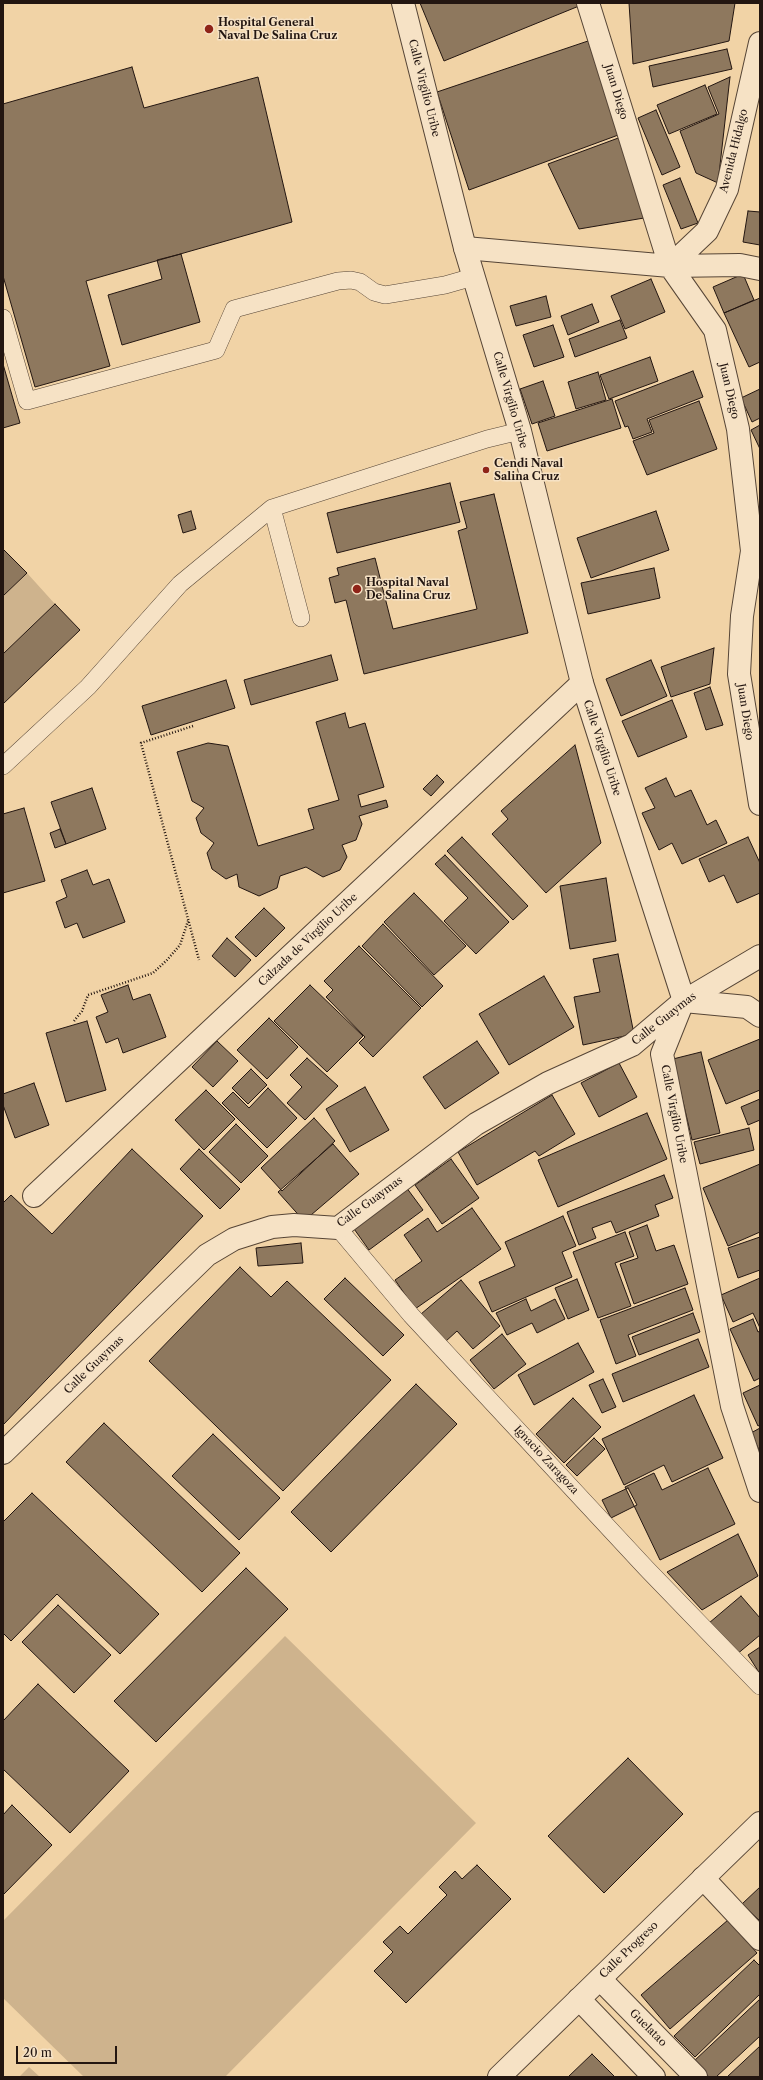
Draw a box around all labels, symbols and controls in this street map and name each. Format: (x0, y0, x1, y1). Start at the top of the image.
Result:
place label: Hospital General Naval De Salina Cruz (218, 16, 337, 42)
marker: Hospital General Naval De Salina Cruz (203, 23, 215, 35)
street label: Calle Virgilio Uribe (405, 38, 443, 138)
street label: Juan Diego (601, 63, 631, 121)
street label: Avenida Hidalgo (717, 108, 751, 194)
street label: Calle Virgilio Uribe (490, 350, 530, 450)
street label: Juan Diego (716, 362, 742, 420)
place label: Cendi Naval Salina Cruz (494, 457, 563, 483)
marker: Cendi Naval Salina Cruz (481, 465, 491, 475)
place label: Hospital Naval De Salina Cruz (366, 576, 450, 602)
marker: Hospital Naval De Salina Cruz (351, 583, 363, 595)
street label: Juan Diego (734, 683, 756, 741)
street label: Calle Virgilio Uribe (580, 698, 624, 798)
street label: Calzada de Virgilio Uribe (256, 891, 360, 989)
street label: Calle Guaymas (629, 990, 699, 1048)
street label: Calle Virgilio Uribe (658, 1064, 690, 1164)
street label: Calle Guaymas (335, 1174, 405, 1230)
street label: Calle Guaymas (61, 1333, 127, 1397)
street label: Ignacio Zaragoza (511, 1423, 581, 1497)
street label: Calle Progreso (597, 1919, 661, 1981)
street label: Guelatao (627, 2007, 669, 2049)
scale bar (18, 2038, 119, 2064)
text: 20 m (23, 2045, 52, 2060)

